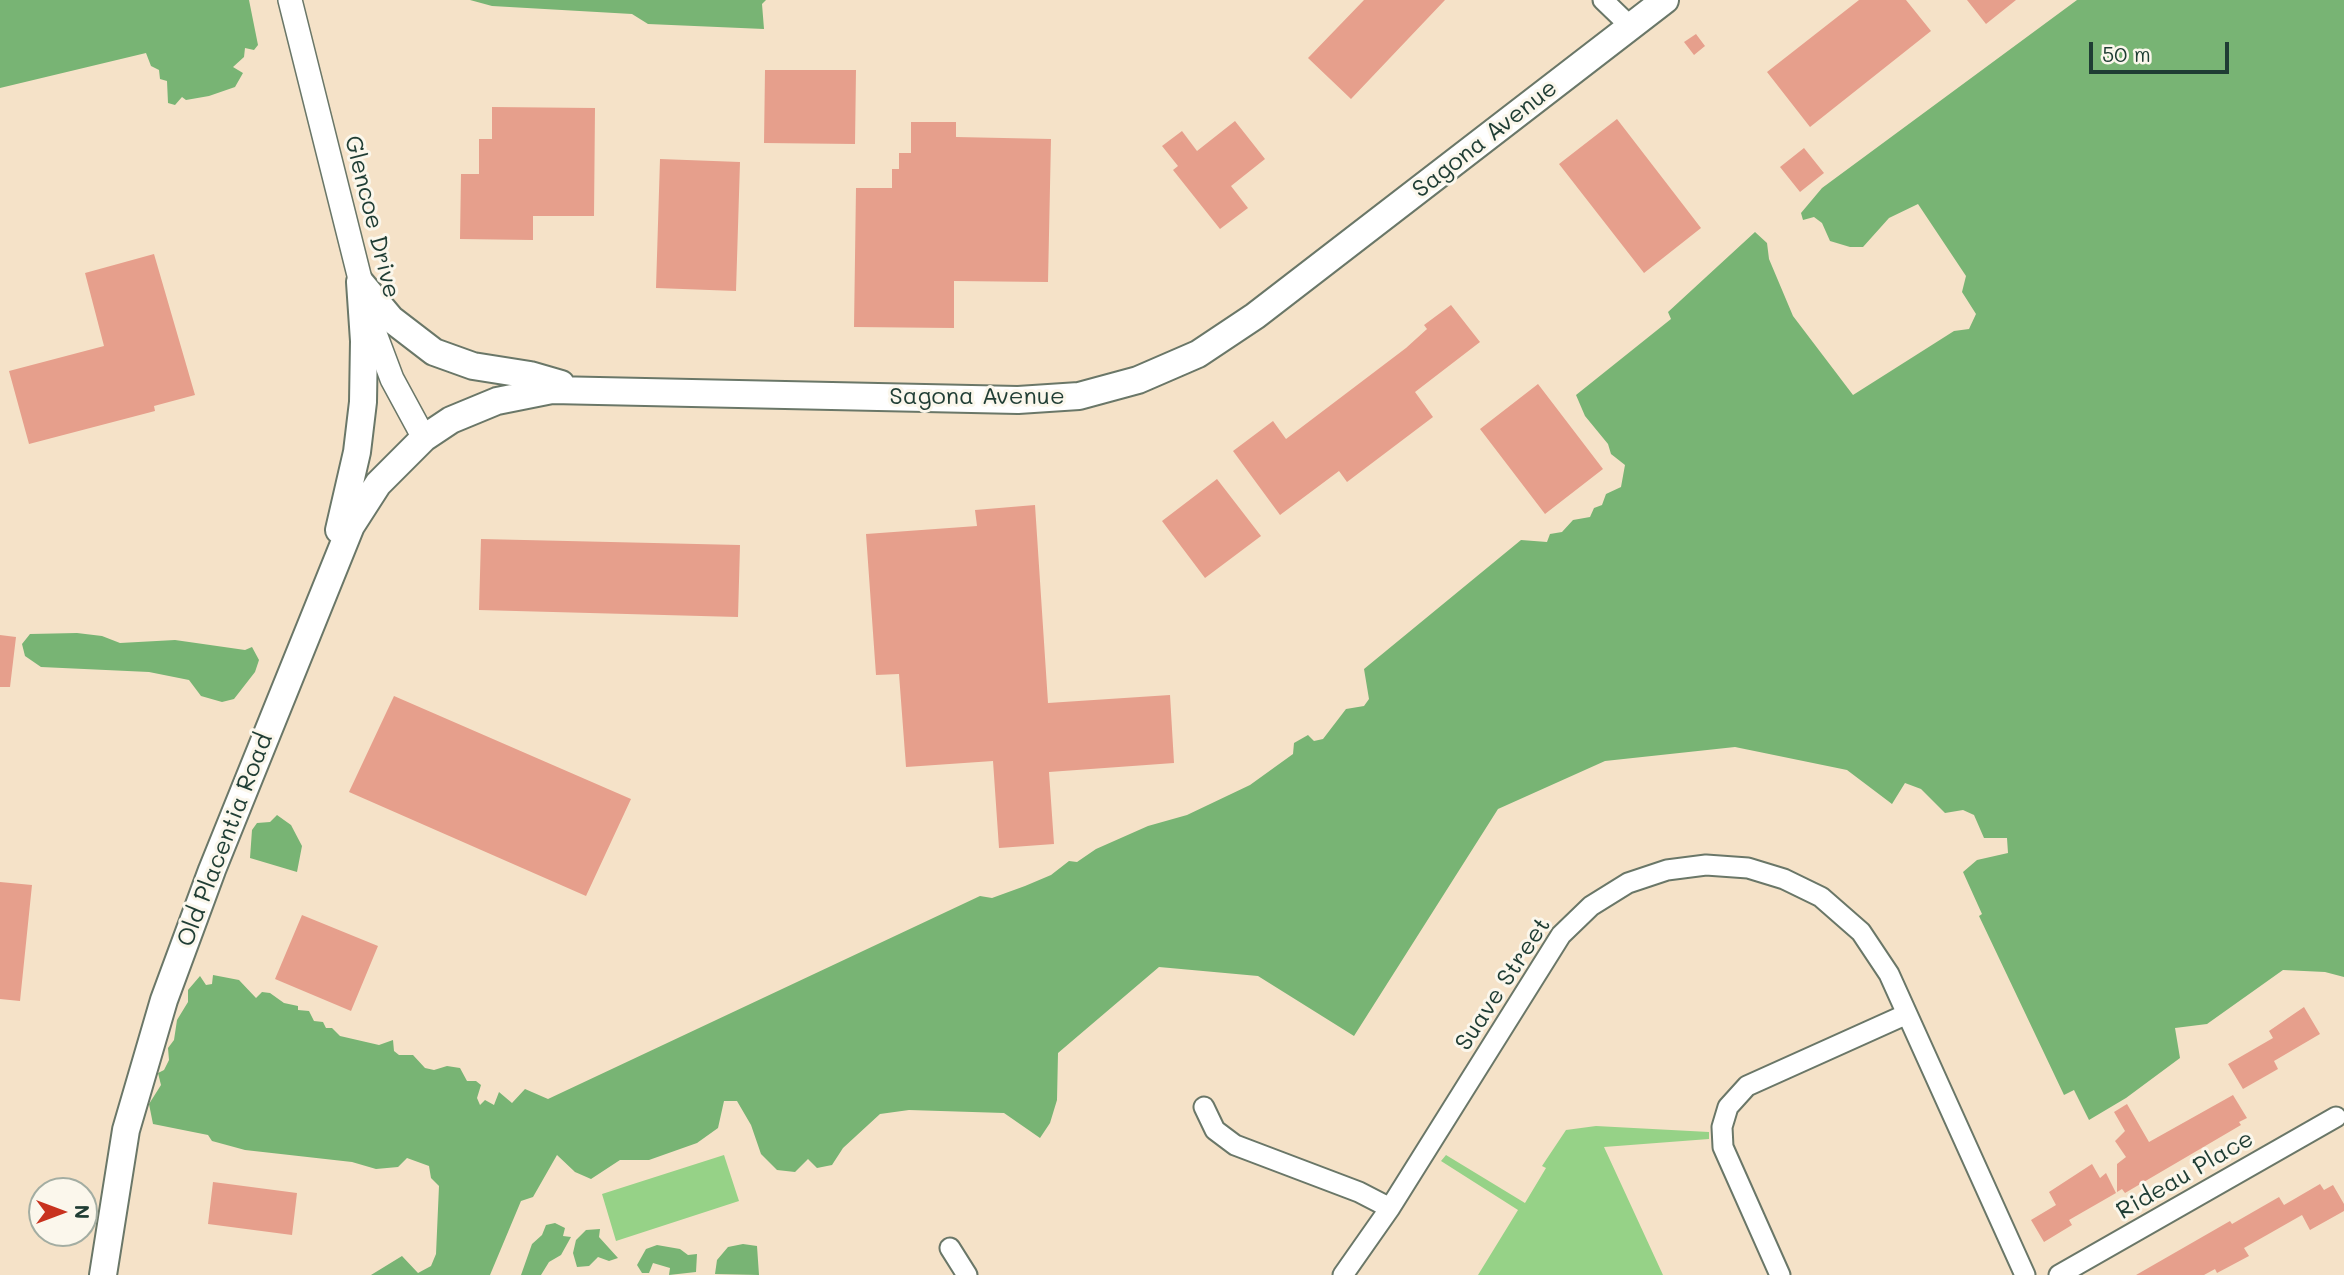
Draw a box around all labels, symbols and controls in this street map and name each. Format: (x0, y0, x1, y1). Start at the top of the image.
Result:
scale bar (2092, 28, 2232, 72)
text: 50 m (2102, 40, 2151, 67)
street label: Sagona Avenue (1407, 74, 1563, 204)
street label: Glencoe Drive (338, 133, 406, 301)
street label: Sagona Avenue (889, 383, 1065, 411)
street label: Old Placentia Road (171, 729, 279, 951)
street label: Suave Street (1449, 912, 1557, 1056)
street label: Rideau Place (2111, 1124, 2259, 1226)
north arrow (28, 1177, 98, 1247)
text: N (70, 1205, 95, 1219)

